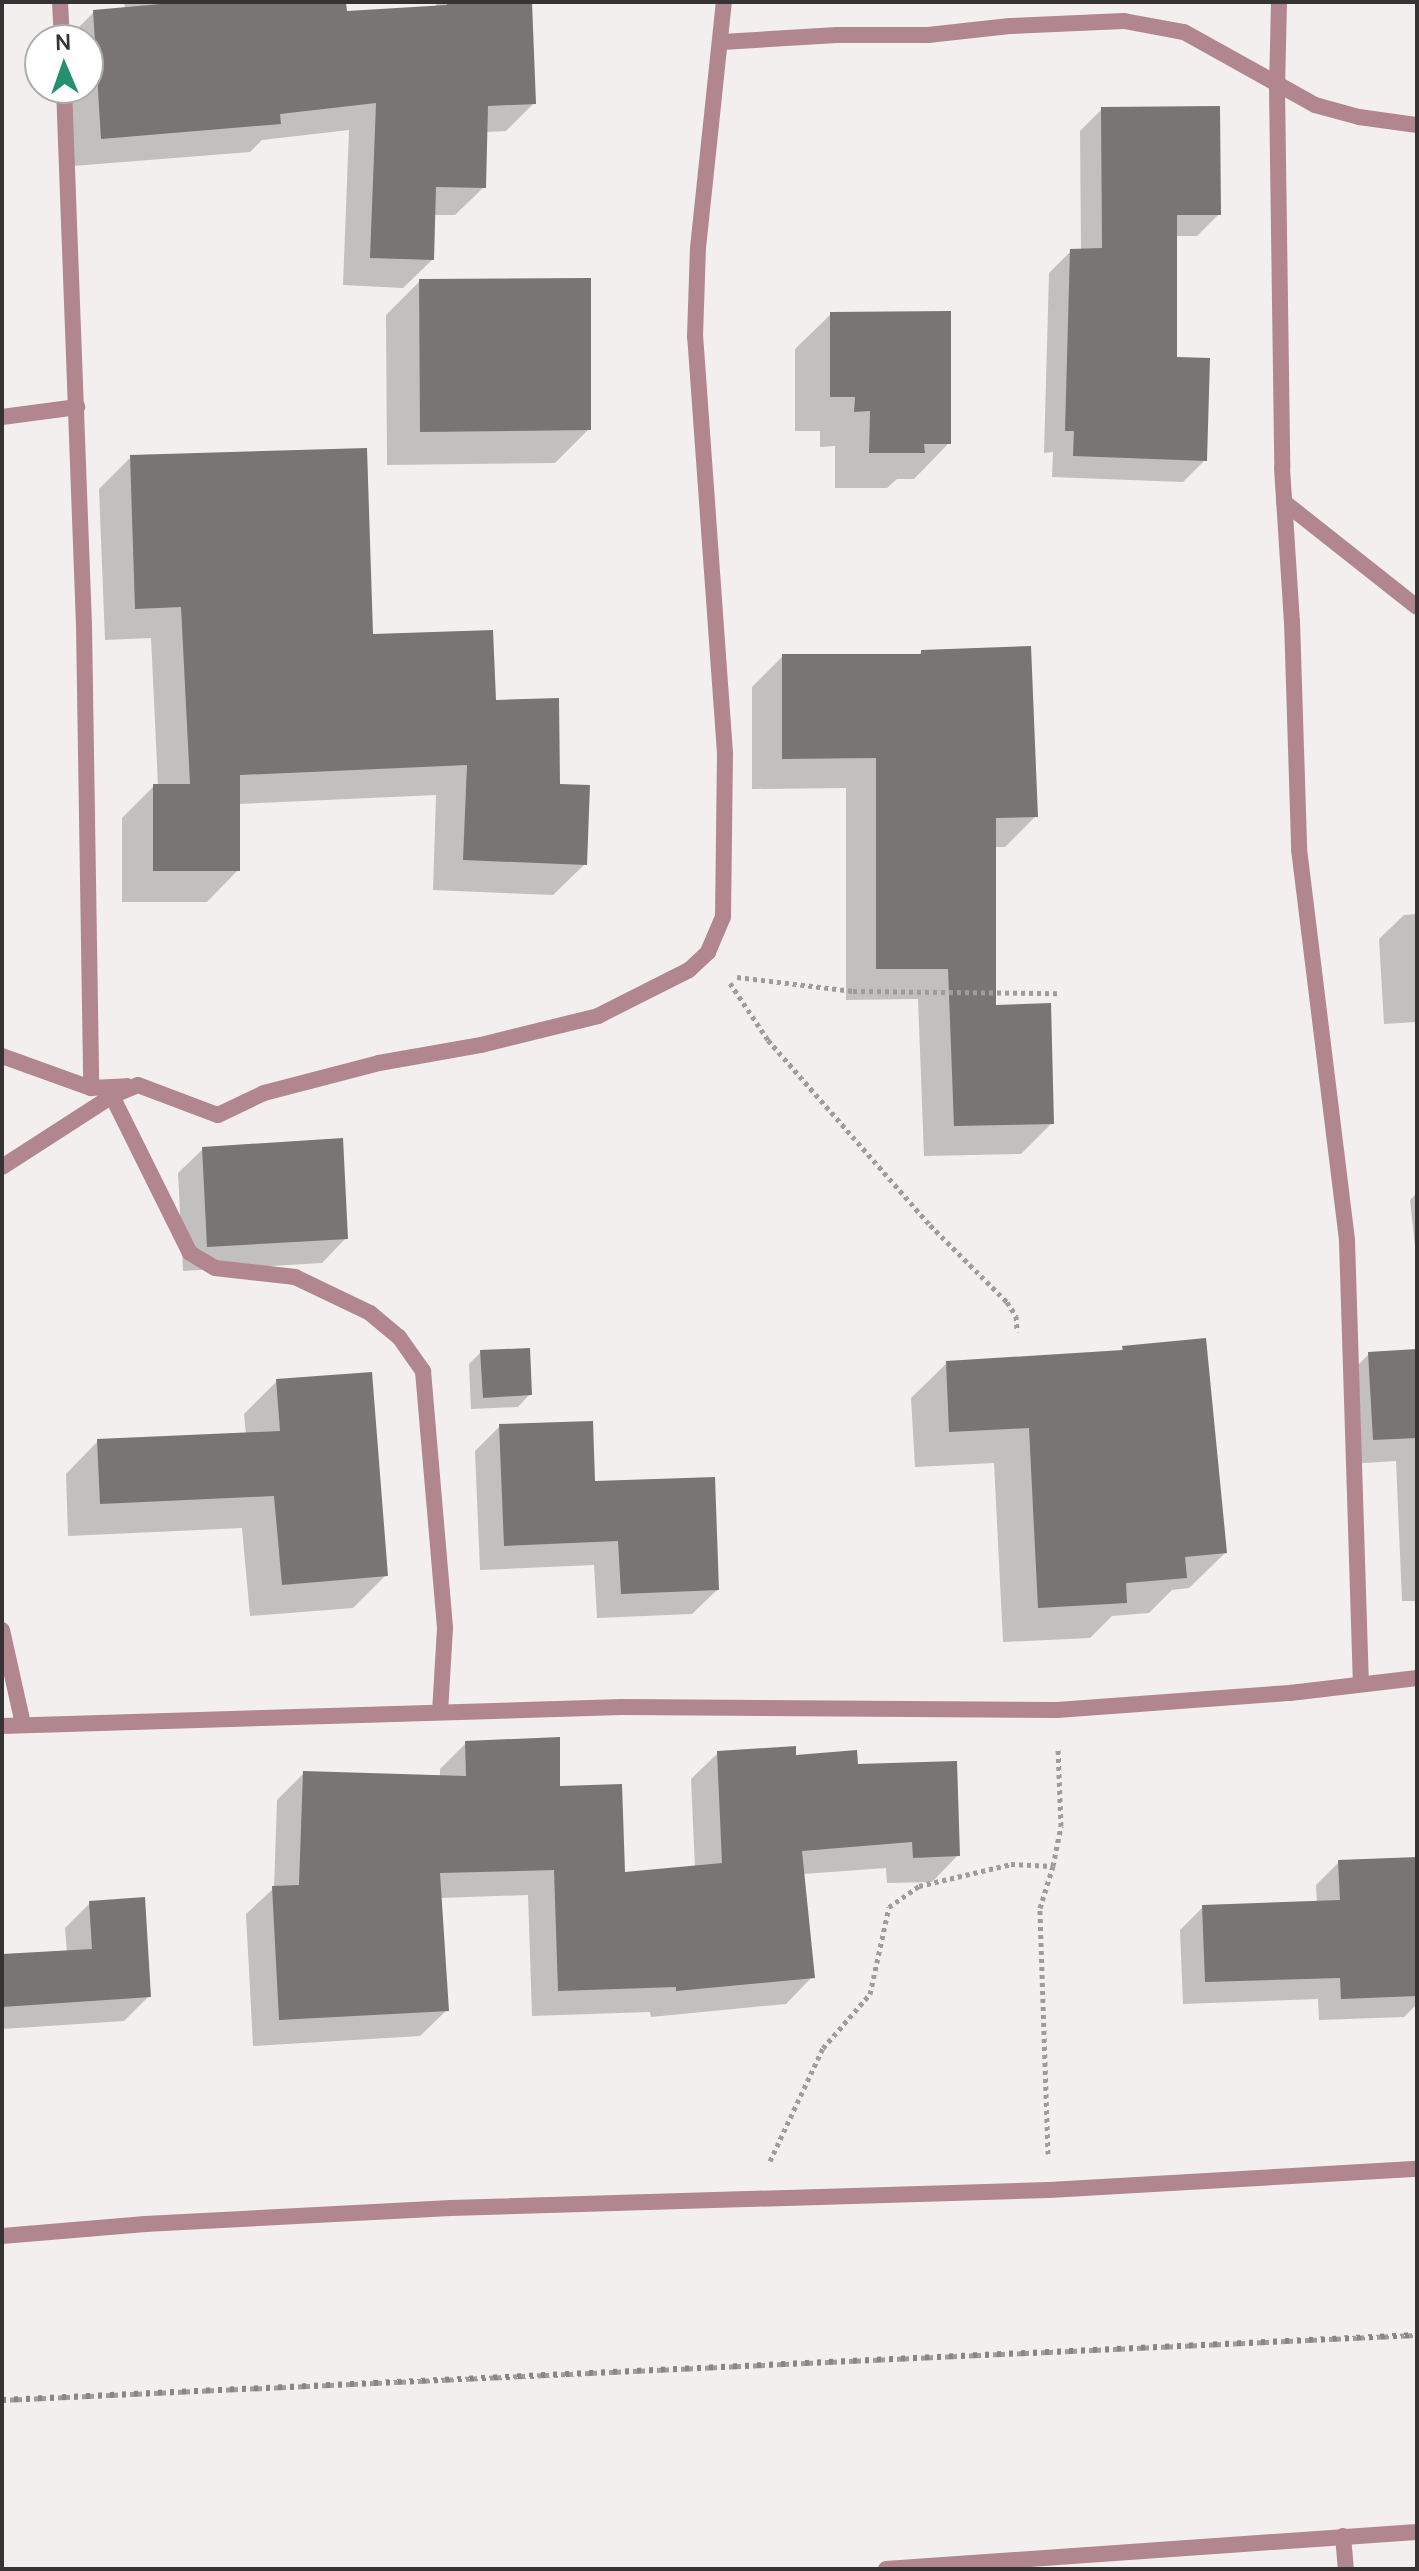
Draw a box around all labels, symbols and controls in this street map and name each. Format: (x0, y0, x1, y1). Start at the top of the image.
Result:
north arrow (24, 24, 104, 104)
text: N (55, 27, 72, 57)

